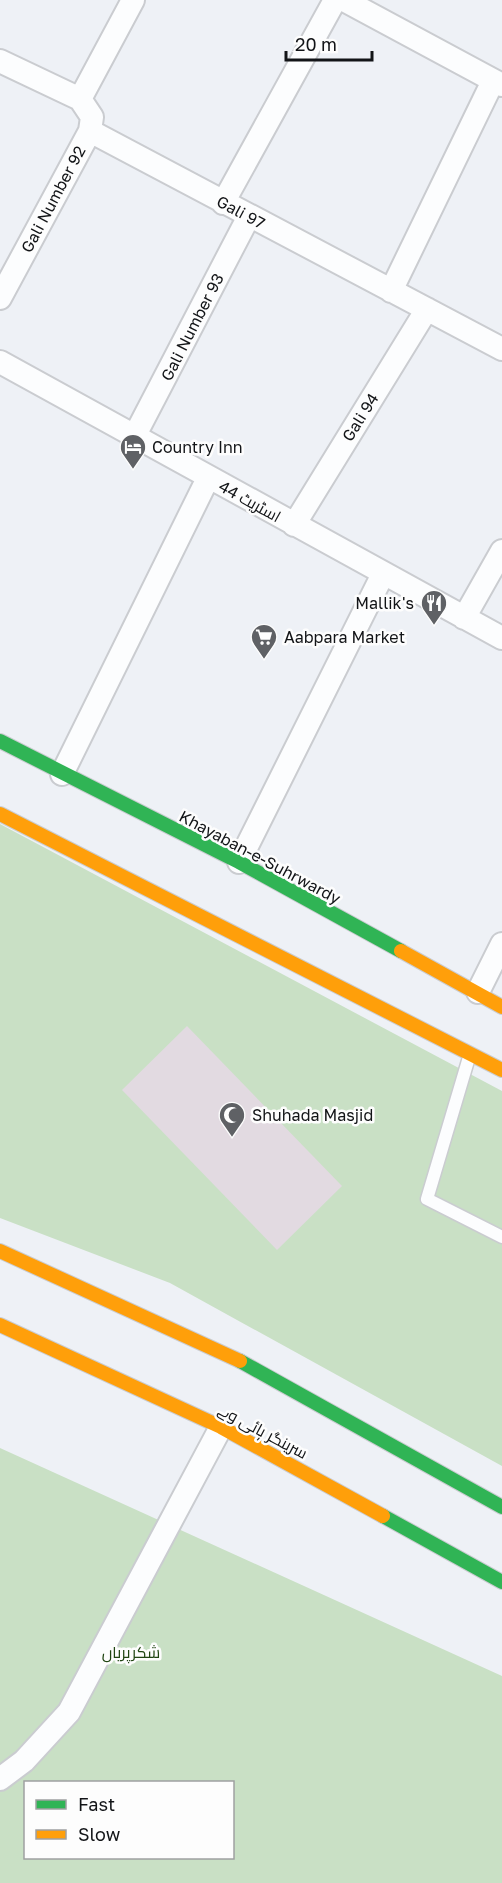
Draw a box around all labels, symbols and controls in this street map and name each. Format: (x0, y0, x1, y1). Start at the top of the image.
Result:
scale bar (286, 24, 372, 62)
text: 20 m (295, 33, 337, 55)
street label: Gali Number 92 (16, 142, 90, 256)
street label: Gali 97 (213, 191, 269, 233)
street label: Gali Number 93 (156, 270, 228, 384)
street label: Gali 94 (337, 389, 383, 445)
hotel icon: Country Inn (118, 432, 148, 470)
place label: Country Inn (152, 437, 243, 457)
street label: اسٹریٹ 44 (215, 476, 285, 526)
restaurant icon: Mallik's (419, 588, 449, 626)
place label: Mallik's (355, 593, 414, 613)
supermarket icon: Aabpara Market (249, 622, 279, 660)
place label: Aabpara Market (284, 627, 405, 647)
street label: Khayaban-e-Suhrwardy (176, 806, 344, 908)
mosque icon: Shuhada Masjid (217, 1100, 247, 1138)
place label: Shuhada Masjid (252, 1105, 373, 1125)
street label: سرینگر ہائی وے (214, 1399, 311, 1464)
park label: شکرپریاں (102, 1642, 160, 1664)
legend (24, 1781, 234, 1859)
text: Fast (78, 1793, 115, 1815)
text: Slow (78, 1823, 121, 1845)

